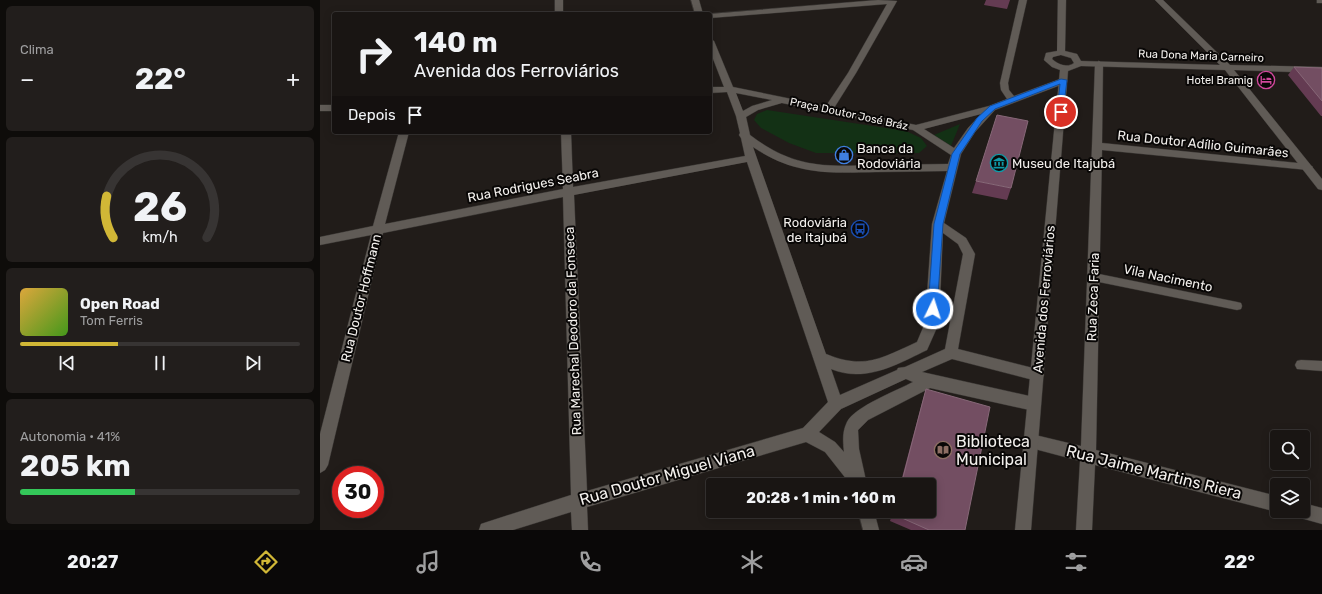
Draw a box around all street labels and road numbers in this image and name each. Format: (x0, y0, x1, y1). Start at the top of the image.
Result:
street label: Rua Dona Maria Carneiro (1138, 47, 1264, 65)
street label: Praça Doutor José Bráz (789, 95, 910, 133)
street label: Rua Doutor Adílio Guimarães (1117, 128, 1290, 160)
street label: Rua Rodrigues Seabra (466, 165, 600, 206)
street label: Avenida dos Ferroviários (1030, 224, 1058, 373)
street label: Rua Marechal Deodoro da Fonseca (562, 227, 584, 435)
street label: Rua Doutor Hoffmann (338, 232, 384, 364)
street label: Rua Zeca Faria (1084, 252, 1102, 342)
street label: Vila Nacimento (1122, 261, 1214, 295)
street label: Rua Doutor Miguel Viana (577, 441, 757, 509)
street label: Rua Jaime Martins Riera (1064, 441, 1244, 503)

